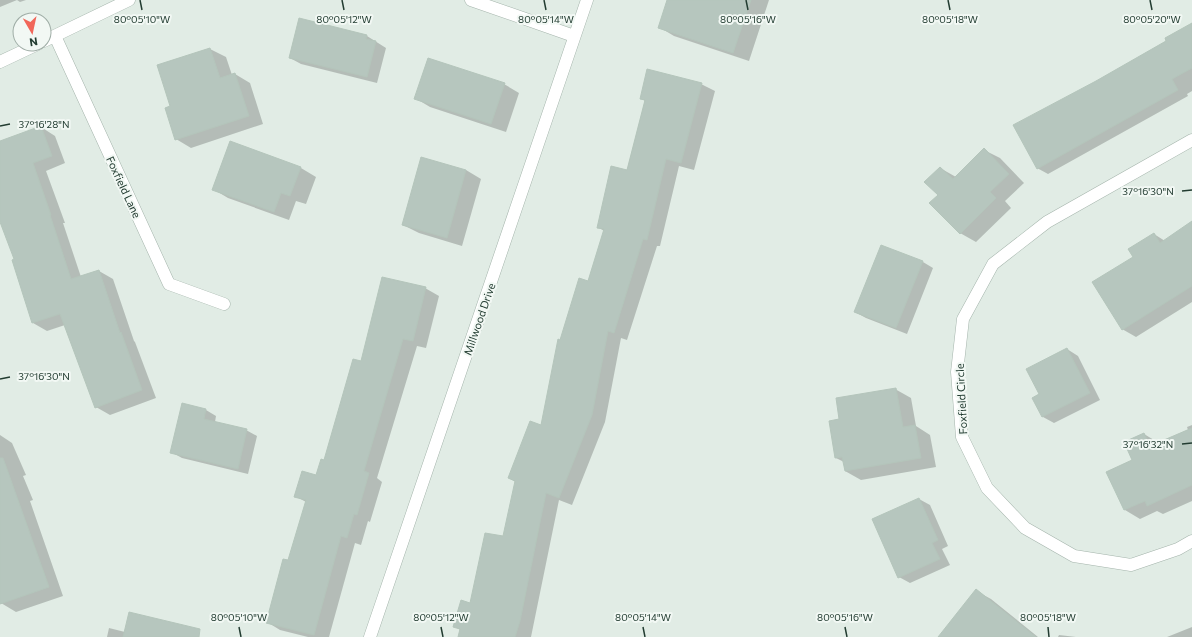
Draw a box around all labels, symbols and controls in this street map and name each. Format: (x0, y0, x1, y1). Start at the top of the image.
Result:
north arrow (12, 12, 52, 52)
text: 80°05'10"W (114, 13, 170, 25)
text: 80°05'12"W (316, 13, 372, 25)
text: 80°05'14"W (518, 13, 574, 25)
text: 80°05'16"W (720, 13, 776, 25)
text: 80°05'18"W (922, 13, 978, 25)
text: 80°05'20"W (1123, 13, 1181, 25)
text: N (29, 35, 39, 49)
text: 37°16'28"N (19, 118, 69, 130)
street label: Foxfield Lane (104, 154, 144, 220)
text: 37°16'30"N (1122, 185, 1174, 197)
street label: Millwood Drive (461, 281, 498, 357)
street label: Foxfield Circle (953, 363, 969, 435)
text: 37°16'30"N (18, 370, 70, 382)
text: 37°16'32"N (1123, 438, 1173, 450)
text: 80°05'10"W (211, 611, 267, 623)
text: 80°05'12"W (413, 611, 469, 623)
text: 80°05'14"W (615, 611, 671, 623)
text: 80°05'16"W (817, 611, 873, 623)
text: 80°05'18"W (1020, 611, 1076, 623)

